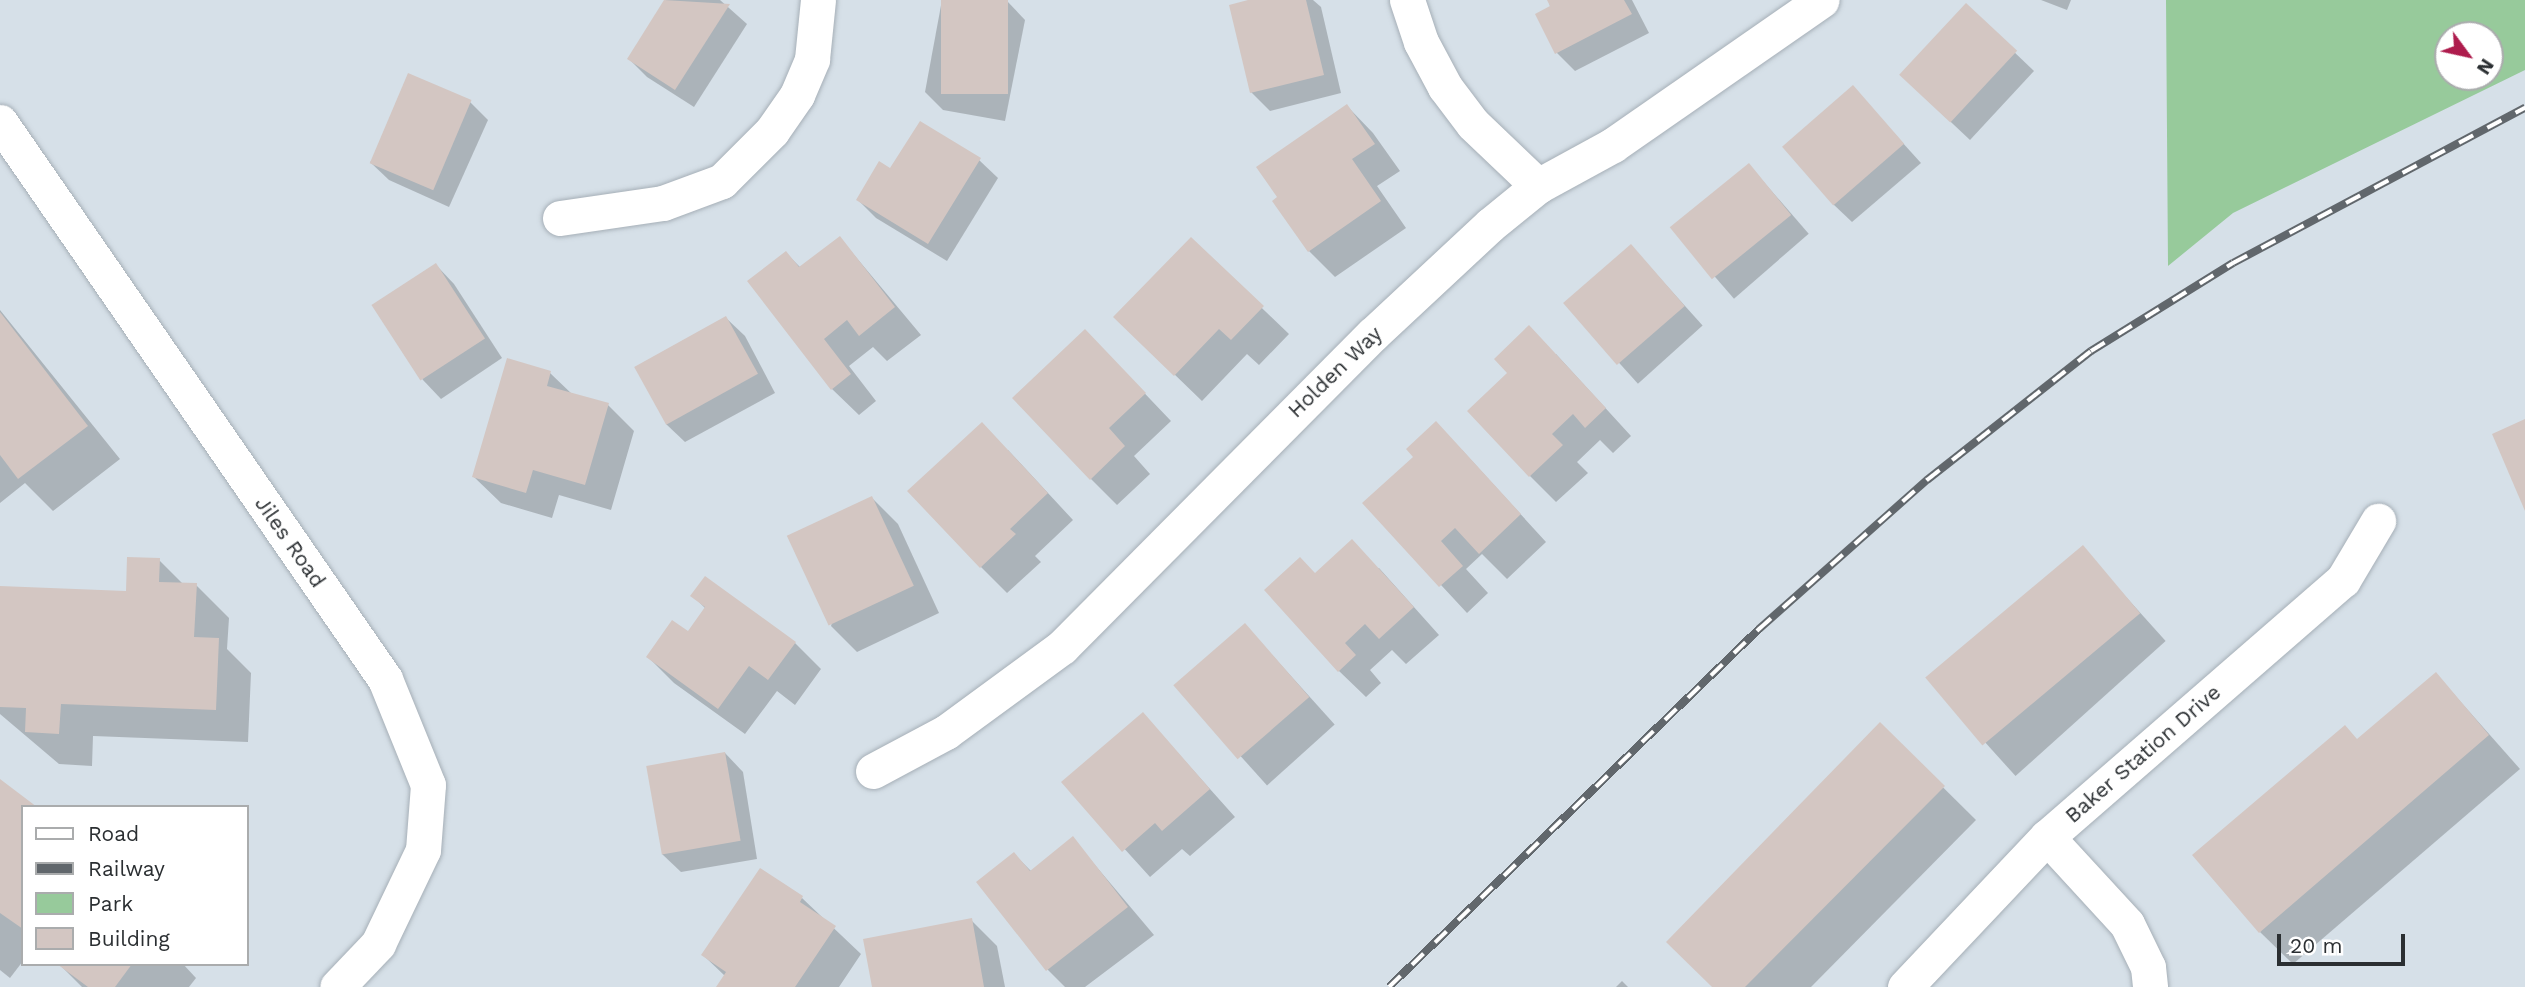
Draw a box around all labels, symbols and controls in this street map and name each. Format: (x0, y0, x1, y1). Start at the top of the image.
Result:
north arrow (2434, 21, 2504, 91)
text: N (2472, 54, 2499, 79)
street label: Holden Way (1283, 321, 1387, 423)
street label: Jiles Road (249, 492, 331, 592)
street label: Baker Station Drive (2060, 680, 2226, 828)
legend (21, 805, 248, 966)
text: Road (88, 821, 139, 846)
text: Railway (88, 856, 165, 881)
text: Park (88, 891, 133, 916)
scale bar (2280, 920, 2408, 964)
text: Building (88, 926, 170, 951)
text: 20 m (2290, 933, 2342, 958)

